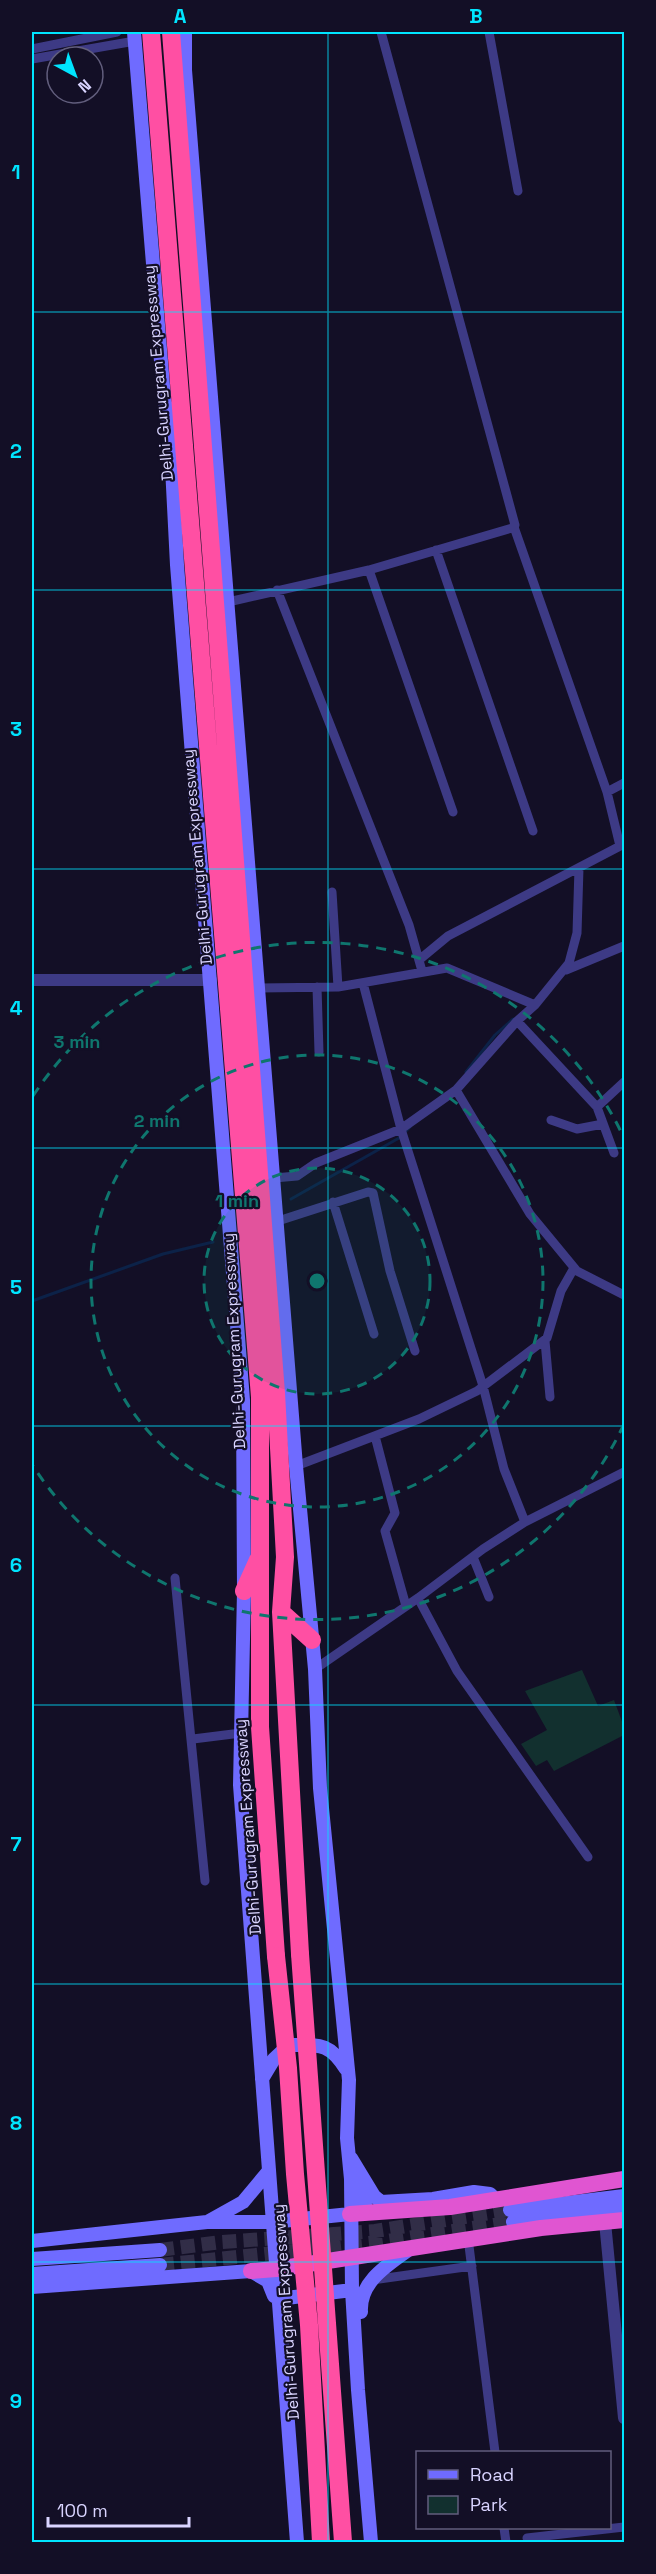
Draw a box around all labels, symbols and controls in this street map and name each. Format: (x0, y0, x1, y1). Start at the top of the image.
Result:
text: A (174, 3, 187, 29)
text: B (469, 3, 483, 29)
north arrow (45, 45, 105, 105)
text: N (74, 74, 95, 97)
text: 1 (11, 159, 21, 185)
street label: Delhi-Gurugram Expressway (138, 264, 178, 482)
text: 2 (10, 438, 22, 464)
text: 3 (10, 716, 22, 742)
street label: Delhi-Gurugram Expressway (177, 748, 217, 966)
text: 4 (10, 995, 23, 1021)
text: 3 min (54, 1030, 100, 1053)
text: 2 min (134, 1109, 180, 1132)
text: 1 min (215, 1189, 259, 1212)
street label: Delhi-Gurugram Expressway (218, 1232, 250, 1450)
centre of rings (307, 1271, 327, 1291)
text: 5 (10, 1274, 22, 1300)
text: 6 (10, 1552, 22, 1578)
street label: Delhi-Gurugram Expressway (230, 1718, 266, 1936)
text: 7 (10, 1831, 22, 1857)
text: 8 (10, 2110, 22, 2136)
street label: Delhi-Gurugram Expressway (268, 2203, 304, 2421)
text: 9 (10, 2388, 22, 2414)
legend (416, 2451, 611, 2529)
text: Road (470, 2463, 514, 2486)
scale bar (48, 2490, 189, 2528)
text: Park (470, 2493, 508, 2516)
text: 100 m (57, 2499, 108, 2522)

